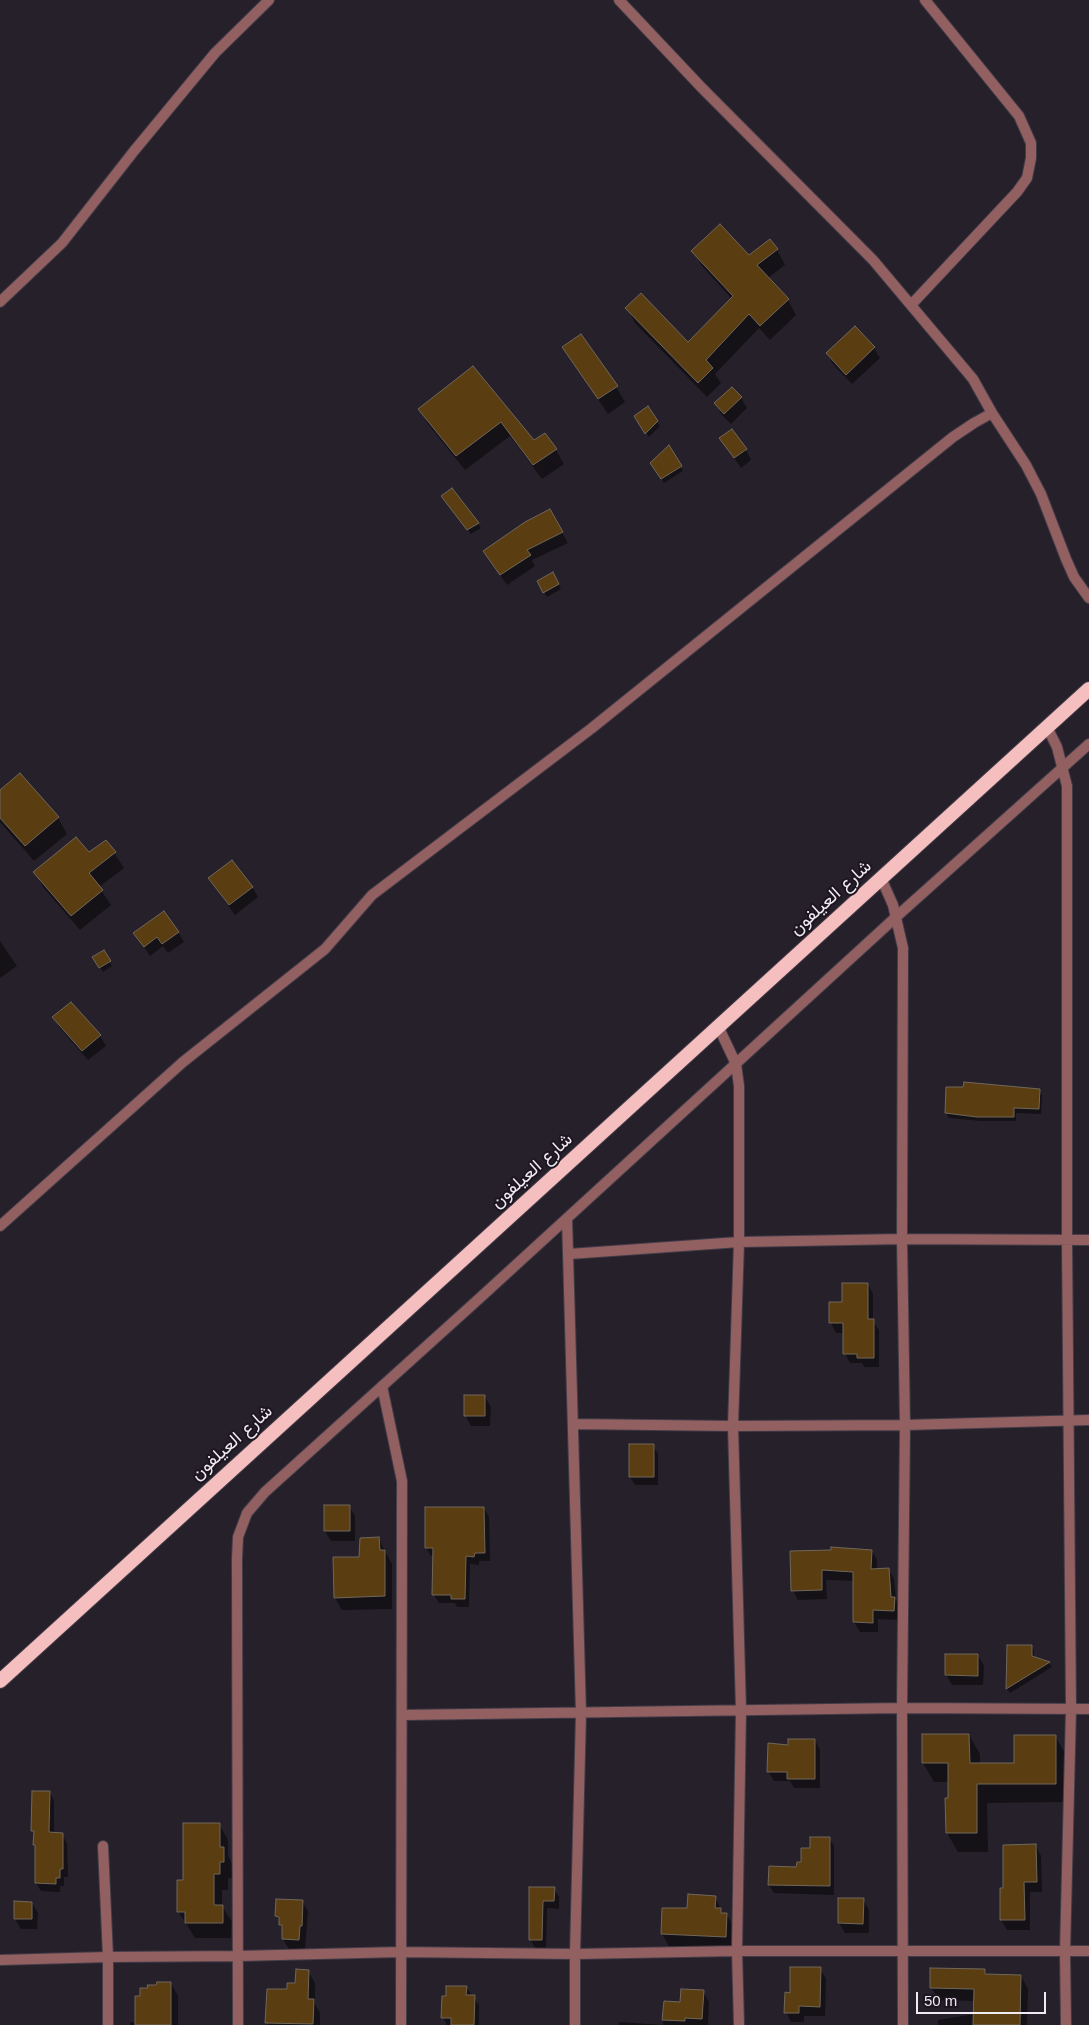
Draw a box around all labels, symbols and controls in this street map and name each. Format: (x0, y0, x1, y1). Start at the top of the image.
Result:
street label: شارع العيلفون (786, 856, 876, 940)
street label: شارع العيلفون (487, 1129, 577, 1213)
street label: شارع العيلفون (187, 1401, 277, 1485)
scale bar (919, 1982, 1049, 2014)
text: 50 m (924, 1992, 957, 2009)

